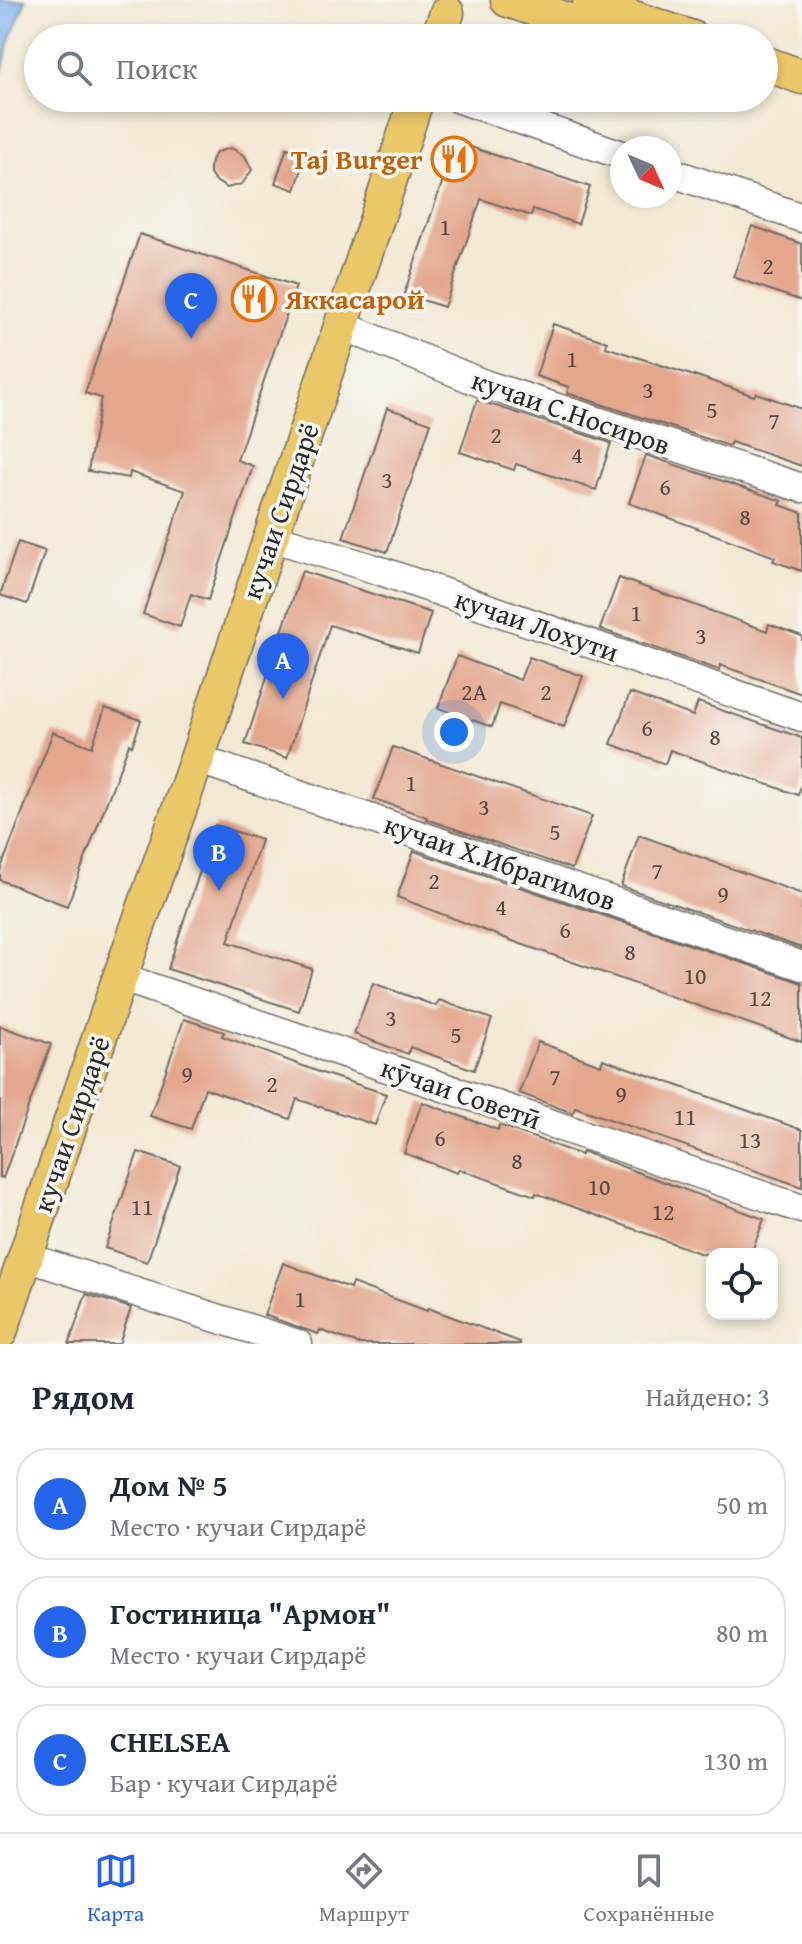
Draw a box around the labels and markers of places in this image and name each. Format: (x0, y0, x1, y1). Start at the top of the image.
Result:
restaurant icon: Taj Burger (430, 135, 478, 183)
place label: Taj Burger (291, 138, 423, 179)
pin: C (165, 273, 217, 339)
restaurant icon: Яккасарой (230, 275, 278, 323)
place label: Яккасарой (284, 278, 425, 319)
pin: A (257, 633, 309, 699)
pin: B (193, 825, 245, 891)

